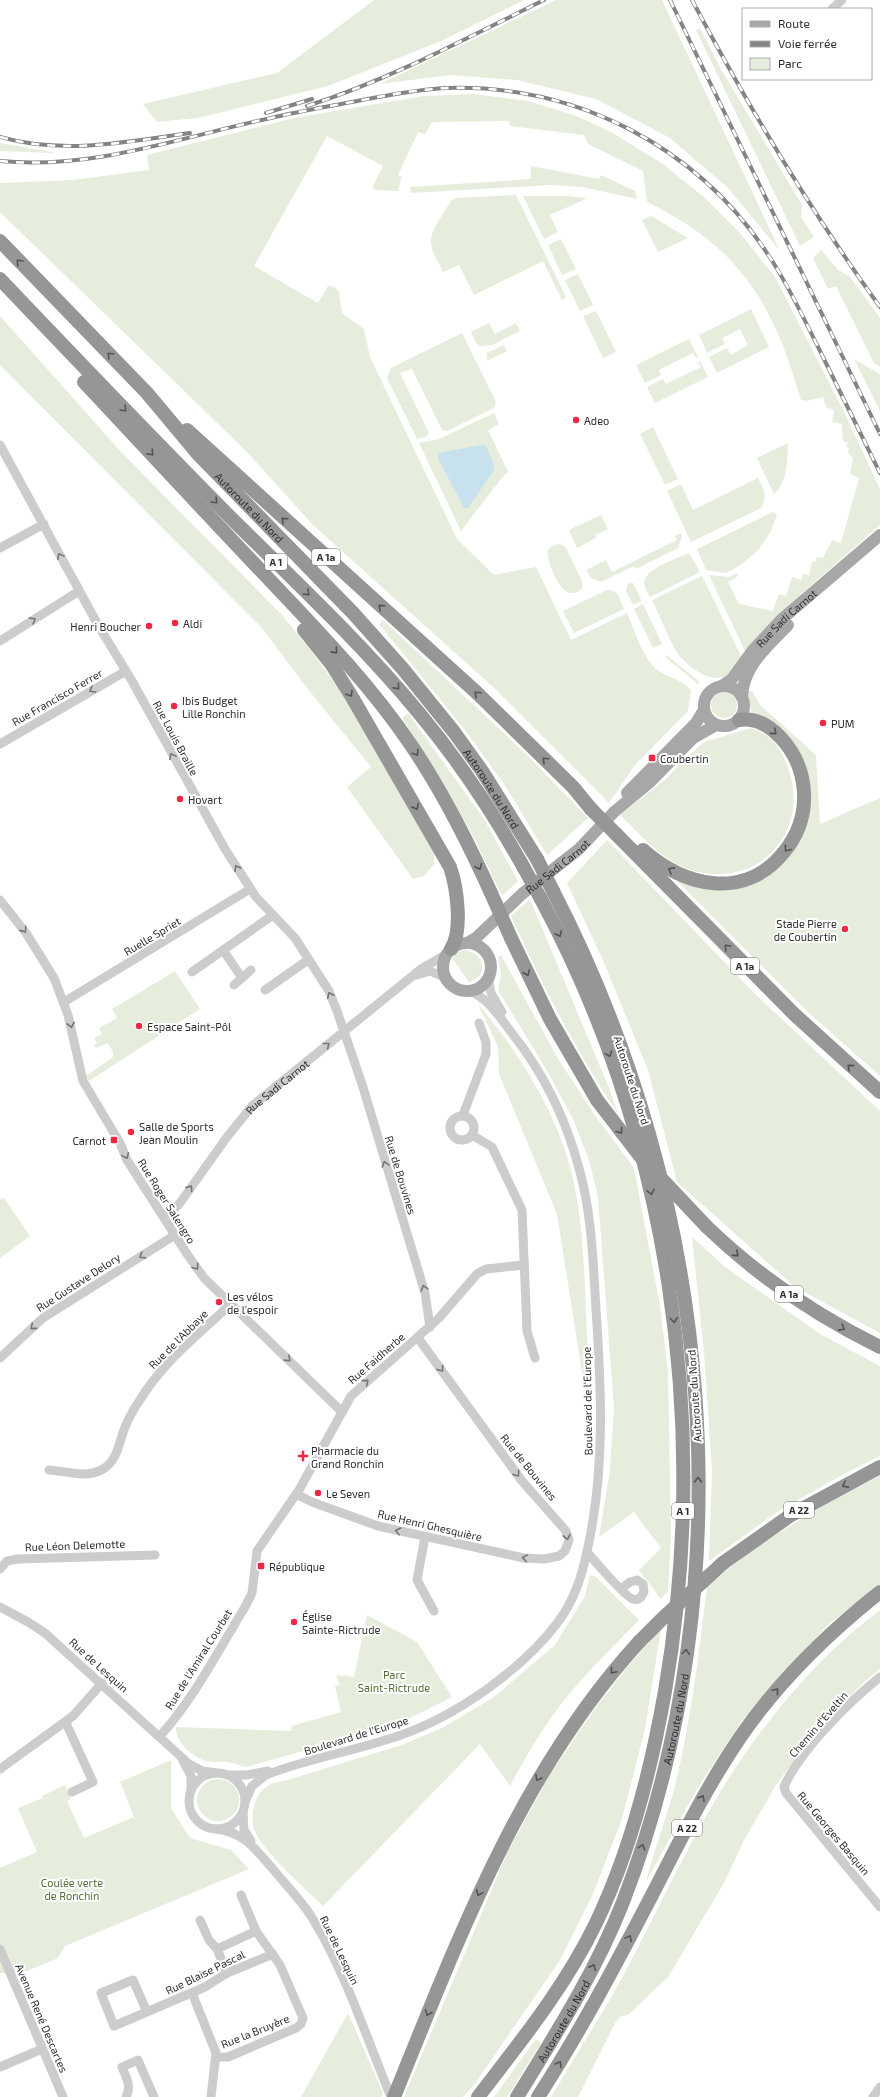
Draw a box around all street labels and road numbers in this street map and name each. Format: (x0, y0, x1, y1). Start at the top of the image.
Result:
street label: Autoroute du Nord (213, 469, 287, 545)
road number: A 1a (312, 549, 340, 565)
road number: A 1 (265, 554, 287, 570)
street label: Rue Sadi Carnot (753, 586, 819, 650)
street label: Rue Francisco Ferrer (9, 665, 105, 728)
street label: Rue Louis Braille (151, 698, 201, 778)
street label: Autoroute du Nord (461, 746, 523, 831)
street label: Rue Sadi Carnot (522, 836, 592, 896)
street label: Ruelle Spriet (121, 914, 183, 958)
road number: A 1a (731, 958, 759, 974)
street label: Autoroute du Nord (612, 1034, 652, 1126)
street label: Rue Sadi Carnot (242, 1056, 311, 1116)
street label: Rue de Bouvines (383, 1134, 419, 1216)
street label: Rue Roger Salengro (136, 1156, 198, 1246)
street label: Rue Gustave Delory (34, 1250, 123, 1314)
road number: A 1a (775, 1286, 803, 1302)
street label: Rue de l'Abbaye (146, 1307, 210, 1371)
street label: Rue Faidherbe (345, 1330, 407, 1386)
street label: Boulevard de l'Europe (580, 1347, 594, 1455)
street label: Autoroute du Nord (684, 1349, 704, 1443)
street label: Rue de Bouvines (498, 1431, 560, 1503)
road number: A 22 (784, 1502, 814, 1518)
road number: A 1 (672, 1503, 694, 1519)
street label: Rue Henri Ghesquière (377, 1507, 484, 1543)
street label: Rue Léon Delemotte (24, 1537, 126, 1553)
street label: Rue de l'Amiral Courbet (162, 1606, 234, 1712)
street label: Rue de Lesquin (67, 1635, 131, 1695)
street label: Autoroute du Nord (660, 1672, 690, 1766)
street label: Chemin d'Eveltin (786, 1689, 850, 1759)
street label: Boulevard de l'Europe (302, 1713, 410, 1757)
street label: Rue Georges Basquin (795, 1789, 873, 1877)
road number: A 22 (672, 1820, 702, 1836)
street label: Rue de Lesquin (318, 1913, 362, 1987)
street label: Rue Blaise Pascal (163, 1947, 248, 1997)
street label: Avenue René Descartes (13, 1962, 71, 2075)
street label: Autoroute du Nord (534, 1978, 592, 2064)
street label: Rue la Bruyère (219, 2011, 291, 2051)

